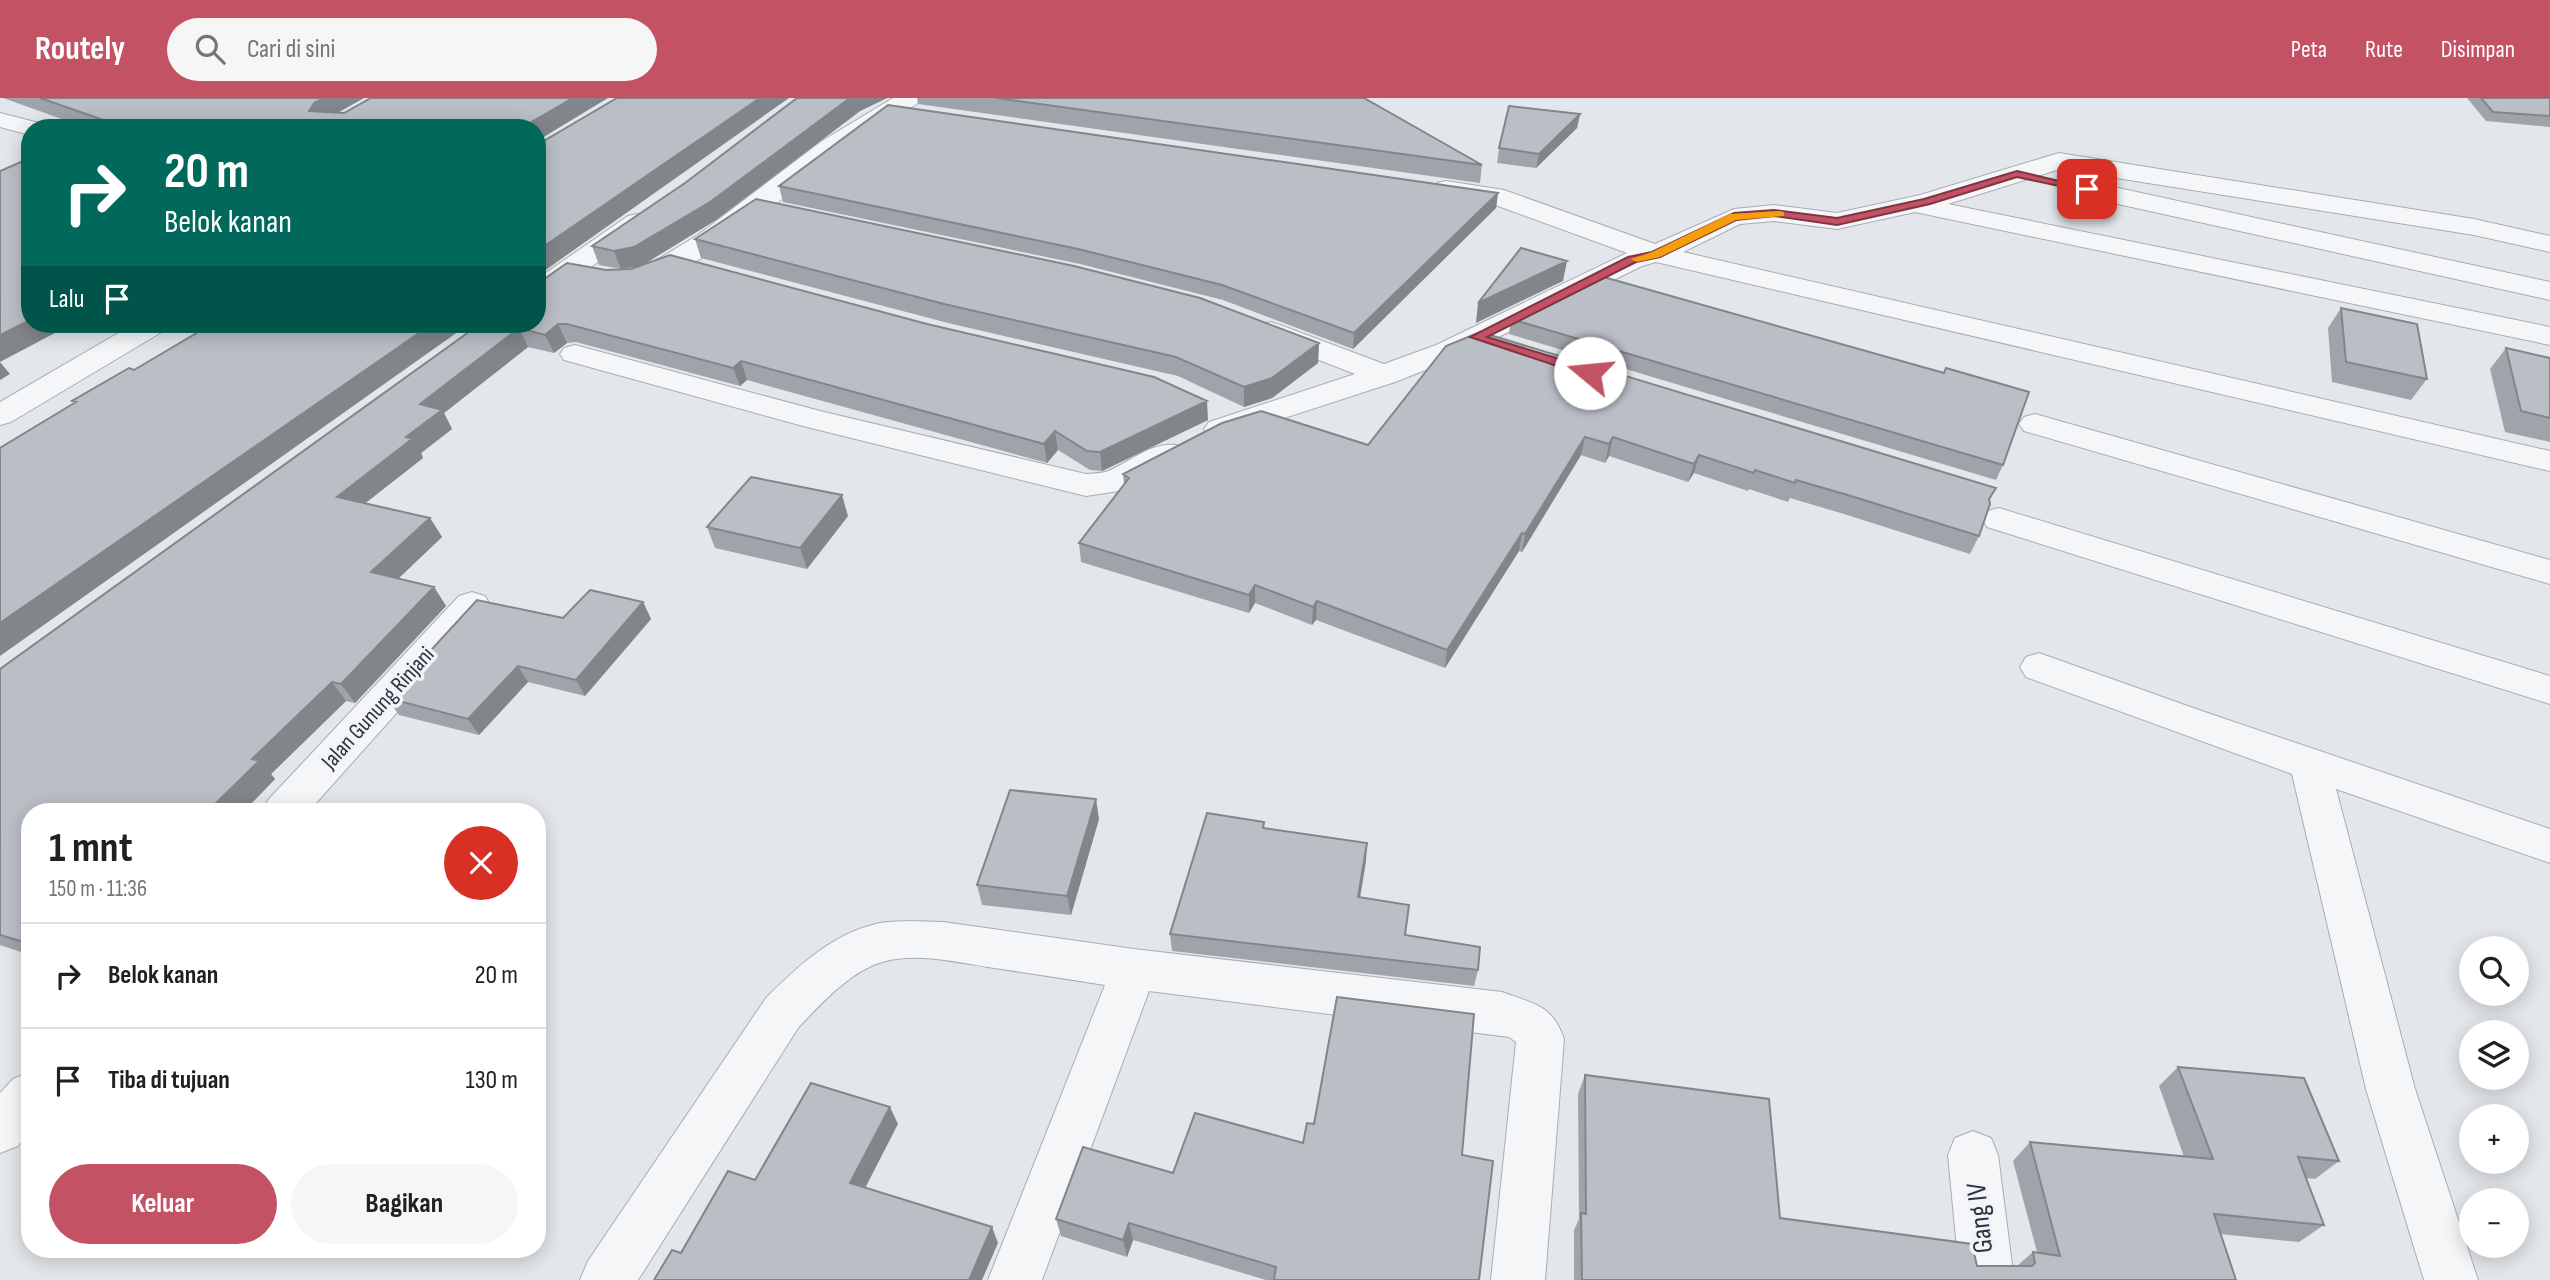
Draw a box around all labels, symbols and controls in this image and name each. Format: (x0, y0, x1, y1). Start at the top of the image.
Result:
search box (167, 18, 657, 81)
text: Routely (35, 29, 125, 69)
icon: search (191, 30, 229, 68)
text: Cari di sini (247, 34, 335, 65)
text: Peta (2291, 35, 2327, 64)
text: Rute (2365, 35, 2403, 64)
text: Disimpan (2441, 35, 2515, 64)
text: 20 m (164, 143, 249, 202)
icon: right (49, 147, 140, 238)
pin (2057, 159, 2117, 219)
icon: arrive (2068, 170, 2106, 208)
text: Belok kanan (164, 203, 292, 242)
icon: arrive (98, 280, 136, 318)
text: Lalu (49, 284, 84, 315)
position arrow (1553, 336, 1627, 410)
street label: Jalan Gunung Rinjani (315, 641, 440, 776)
text: 1 mnt (49, 823, 133, 874)
button: close (444, 826, 518, 900)
text: 150 m · 11:36 (49, 875, 147, 903)
map controls (2459, 936, 2529, 1258)
button: search (2459, 936, 2529, 1006)
icon: right (49, 957, 87, 995)
text: Belok kanan (108, 960, 218, 991)
text: 20 m (475, 960, 518, 991)
button: layers (2459, 1020, 2529, 1090)
icon: arrive (49, 1062, 87, 1100)
text: Tiba di tujuan (108, 1065, 230, 1096)
text: 130 m (466, 1065, 518, 1096)
button: + (2459, 1104, 2529, 1174)
button: Keluar (49, 1164, 277, 1244)
button: Bagikan (291, 1164, 518, 1244)
street label: Gang IV (1960, 1181, 2000, 1255)
button: − (2459, 1188, 2529, 1258)

